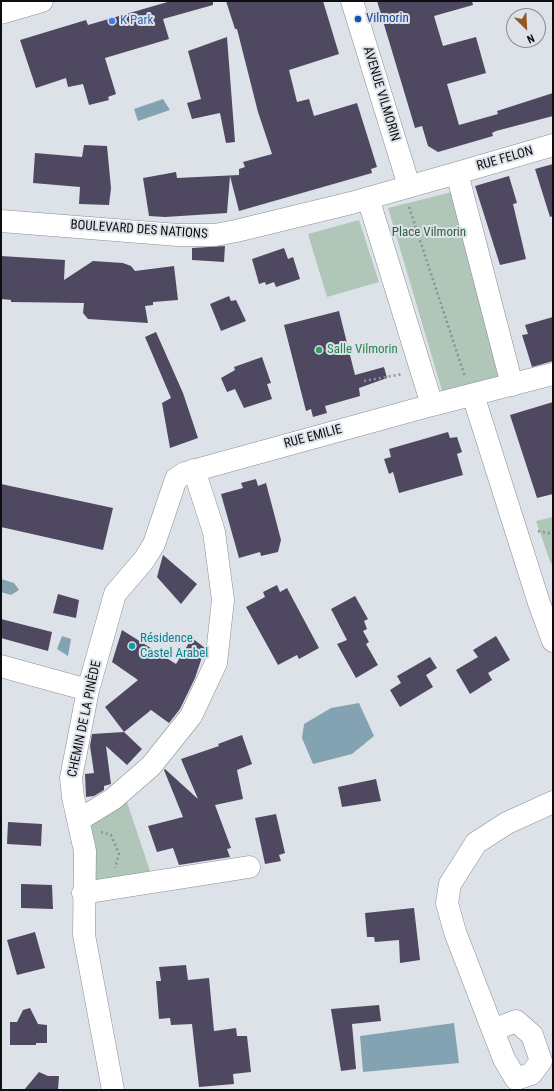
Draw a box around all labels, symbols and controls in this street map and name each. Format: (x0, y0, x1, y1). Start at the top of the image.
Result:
north arrow (506, 8, 546, 48)
place label: Vilmorin (366, 11, 409, 27)
place label: K Park (120, 13, 153, 29)
marker: Vilmorin (353, 14, 363, 24)
marker: K Park (107, 16, 117, 26)
text: N (525, 31, 536, 46)
street label: AVENUE VILMORIN (359, 45, 403, 143)
street label: RUE FELON (475, 144, 535, 174)
street label: BOULEVARD DES NATIONS (70, 217, 208, 243)
park label: Place Vilmorin (392, 225, 466, 241)
place label: Salle Vilmorin (327, 342, 398, 358)
marker: Salle Vilmorin (314, 345, 324, 355)
street label: RUE EMILIE (282, 422, 344, 452)
place label: Résidence Castel Arabel (140, 631, 208, 662)
marker: Résidence Castel Arabel (127, 641, 137, 651)
street label: CHEMIN DE LA PINÈDE (65, 659, 105, 779)

